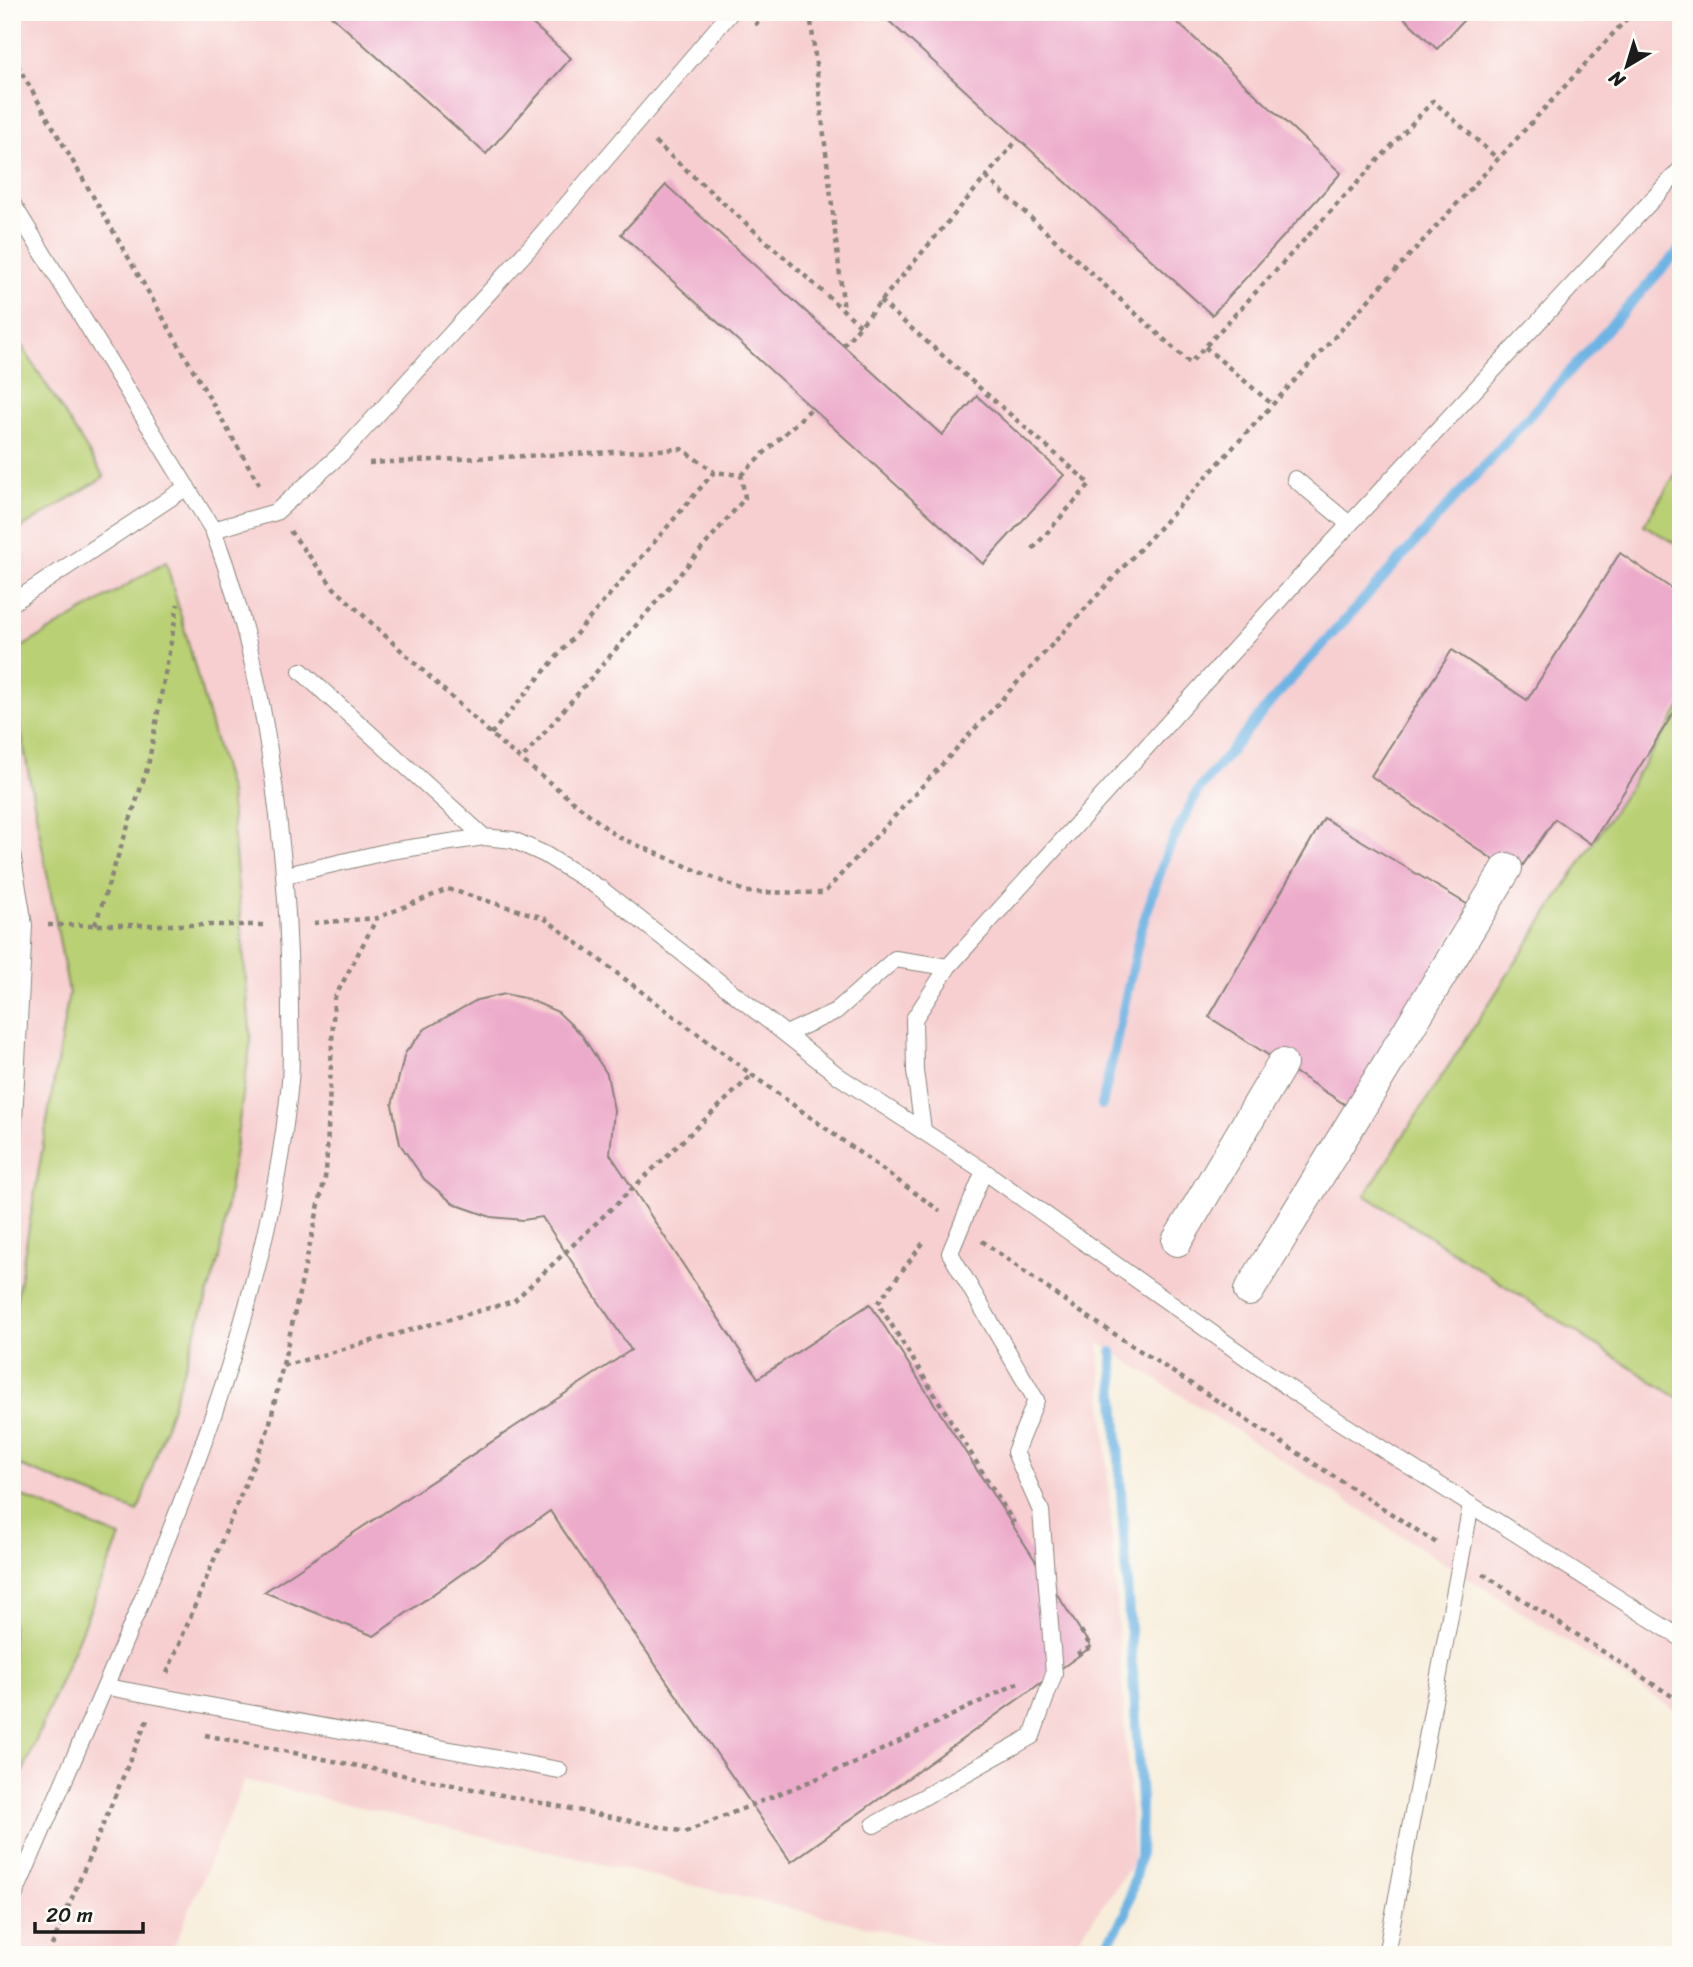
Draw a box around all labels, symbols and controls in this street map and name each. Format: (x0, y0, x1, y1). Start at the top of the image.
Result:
north arrow (1592, 32, 1662, 102)
text: N (1601, 61, 1633, 97)
scale bar (35, 1890, 144, 1934)
text: 20 m (46, 1896, 93, 1934)

